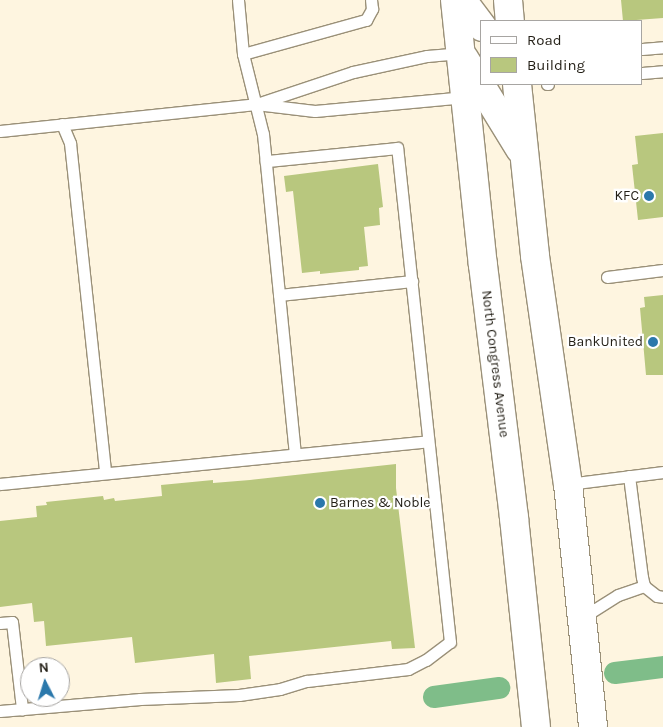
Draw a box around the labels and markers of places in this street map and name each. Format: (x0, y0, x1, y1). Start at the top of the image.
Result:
place label: KFC (615, 188, 639, 204)
marker: KFC (643, 190, 655, 202)
place label: BankUnited (568, 334, 643, 350)
marker: BankUnited (647, 336, 659, 348)
place label: Barnes & Noble (330, 495, 431, 511)
marker: Barnes & Noble (314, 497, 326, 509)

